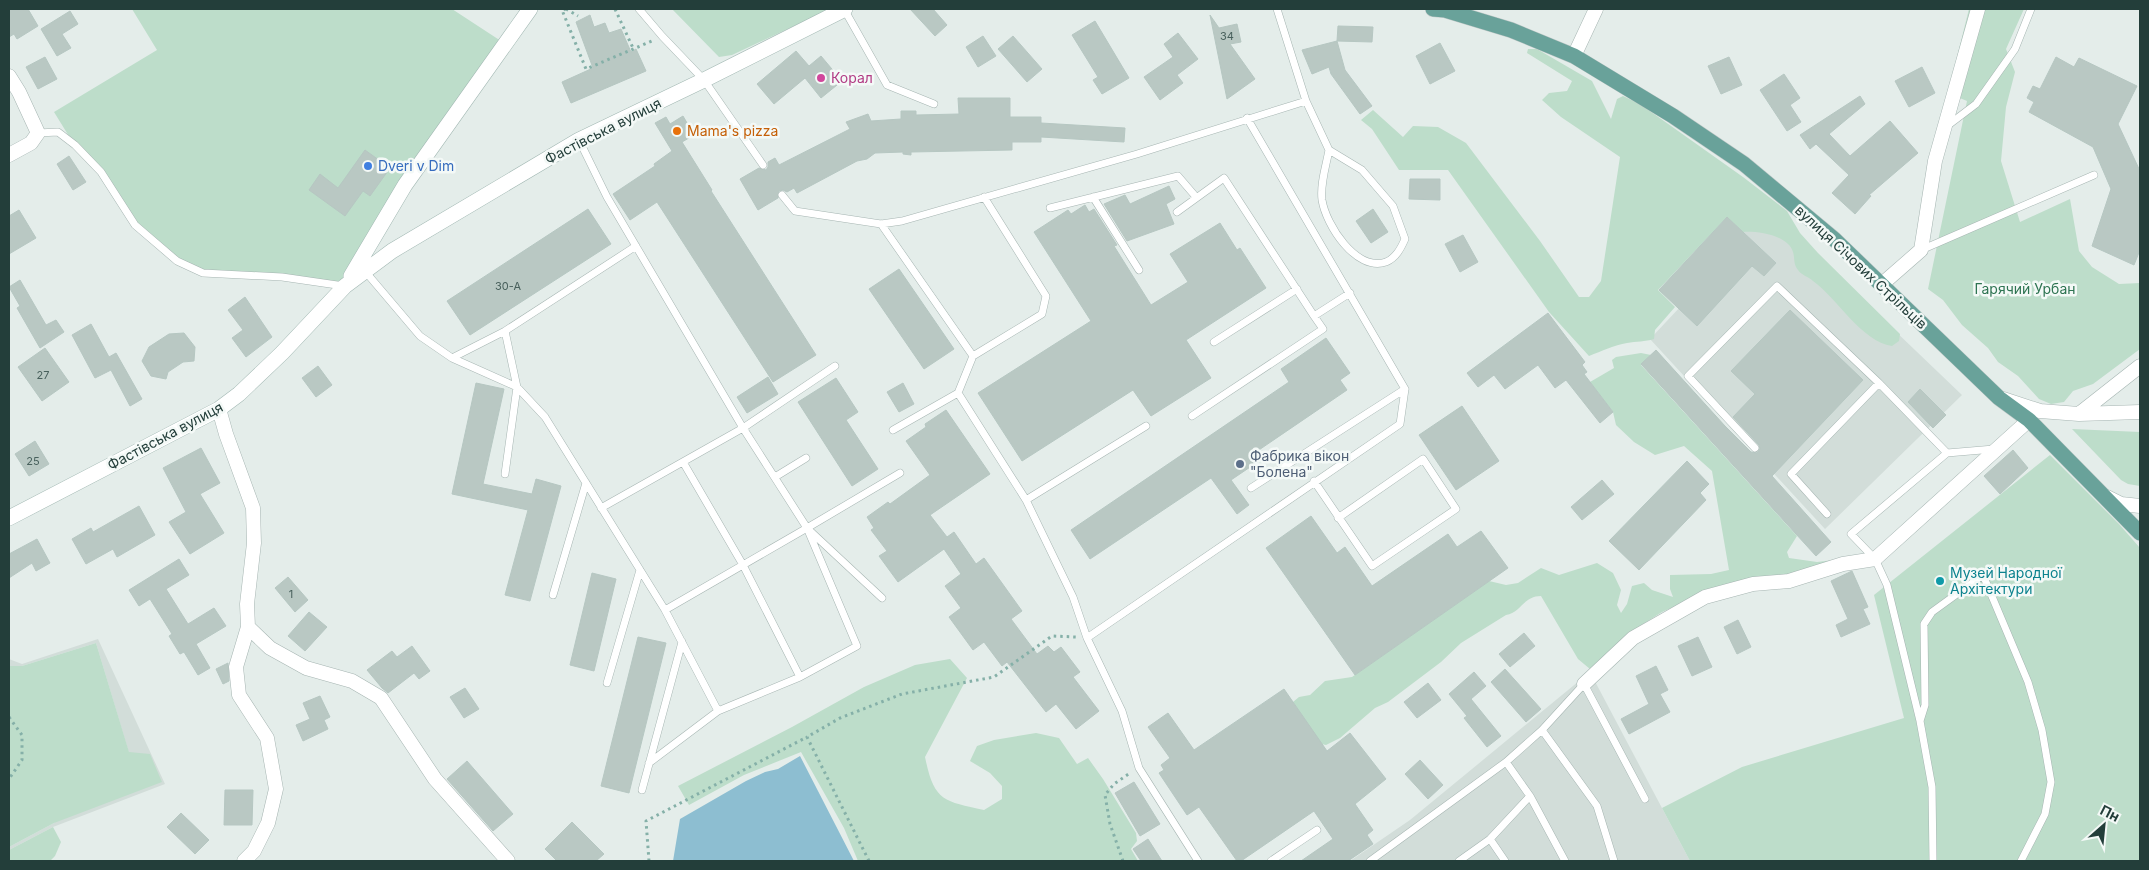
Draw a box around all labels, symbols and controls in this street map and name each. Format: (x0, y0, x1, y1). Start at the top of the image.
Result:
house number: 34 (1220, 29, 1234, 43)
place label: Корал (831, 69, 873, 86)
marker: Корал (815, 72, 827, 84)
street label: Фастівська вулиця (542, 94, 664, 167)
place label: Mama's pizza (687, 122, 778, 139)
marker: Mama's pizza (671, 125, 683, 137)
place label: Dveri v Dim (378, 157, 454, 174)
marker: Dveri v Dim (362, 160, 374, 172)
street label: вулиця Січових Стрільців (1792, 201, 1931, 332)
house number: 30-А (495, 279, 521, 293)
park label: Гарячий Урбан (1974, 280, 2076, 297)
house number: 27 (37, 368, 49, 382)
street label: Фастівська вулиця (104, 398, 225, 473)
place label: Фабрика вікон "Болена" (1250, 447, 1349, 480)
house number: 25 (26, 454, 40, 468)
marker: Фабрика вікон "Болена" (1234, 458, 1246, 470)
place label: Музей Народної Архітектури (1950, 564, 2062, 597)
marker: Музей Народної Архітектури (1934, 575, 1946, 587)
house number: 1 (289, 587, 293, 601)
north arrow (2079, 800, 2129, 850)
text: Пн (2098, 801, 2123, 825)

